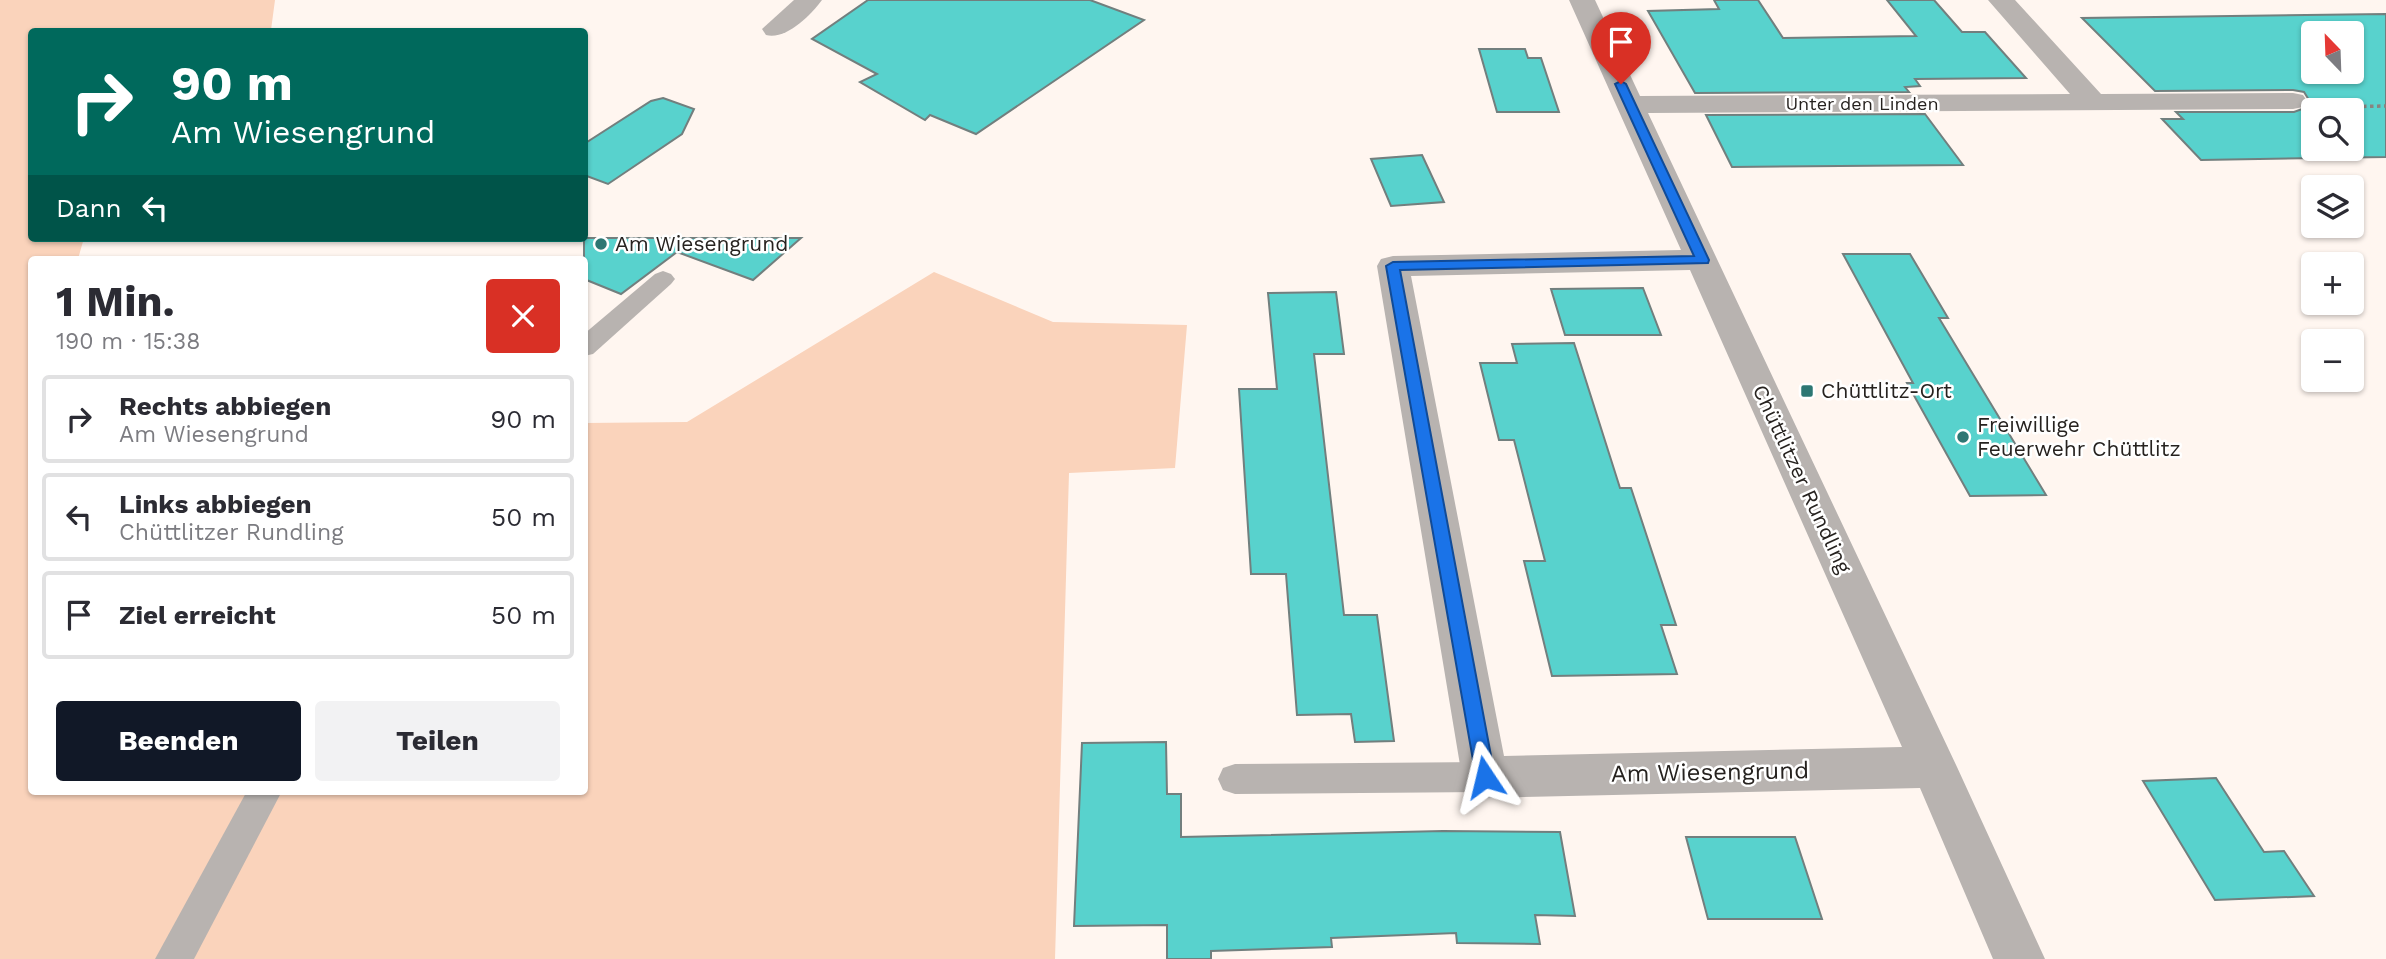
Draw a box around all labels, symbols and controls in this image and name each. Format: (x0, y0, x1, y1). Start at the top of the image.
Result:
pin (1591, 12.0, 1651, 84)
north arrow (2301, 21, 2364, 84)
map controls (2301, 21, 2364, 392)
icon: arrive (1602, 23, 1640, 61)
text: 90 m (171, 54, 293, 112)
icon: right (56, 56, 147, 147)
street label: Unter den Linden (1785, 93, 1939, 114)
button: search (2301, 98, 2364, 161)
text: Am Wiesengrund (171, 113, 435, 151)
button: layers (2301, 175, 2364, 238)
icon: left (136, 189, 174, 227)
text: Dann (56, 193, 122, 223)
place label: Am Wiesengrund (615, 231, 788, 256)
marker: Am Wiesengrund (593, 236, 609, 252)
button: + (2301, 252, 2364, 315)
text: 1 Min. (56, 277, 175, 326)
button: close (486, 279, 560, 353)
text: 190 m · 15:38 (56, 328, 200, 355)
button: − (2301, 329, 2364, 392)
place label: Chüttlitz-Ort (1821, 378, 1952, 403)
street label: Chüttlitzer Rundling (1748, 381, 1857, 578)
marker: Chüttlitz-Ort (1799, 383, 1815, 399)
text: Rechts abbiegen (119, 391, 331, 421)
icon: right (60, 400, 98, 438)
text: 90 m (490, 404, 556, 434)
place label: Freiwillige Feuerwehr Chüttlitz (1977, 412, 2181, 461)
text: Am Wiesengrund (119, 421, 309, 448)
marker: Freiwillige Feuerwehr Chüttlitz (1955, 429, 1971, 445)
text: Links abbiegen (119, 489, 312, 519)
icon: left (60, 498, 98, 536)
text: 50 m (491, 502, 556, 532)
text: Chüttlitzer Rundling (119, 519, 343, 546)
icon: arrive (60, 596, 98, 634)
text: Ziel erreicht (119, 600, 276, 630)
text: 50 m (491, 600, 556, 630)
button: Beenden (56, 701, 301, 781)
button: Teilen (315, 701, 560, 781)
position arrow (1448, 740, 1522, 814)
street label: Am Wiesengrund (1611, 756, 1809, 788)

